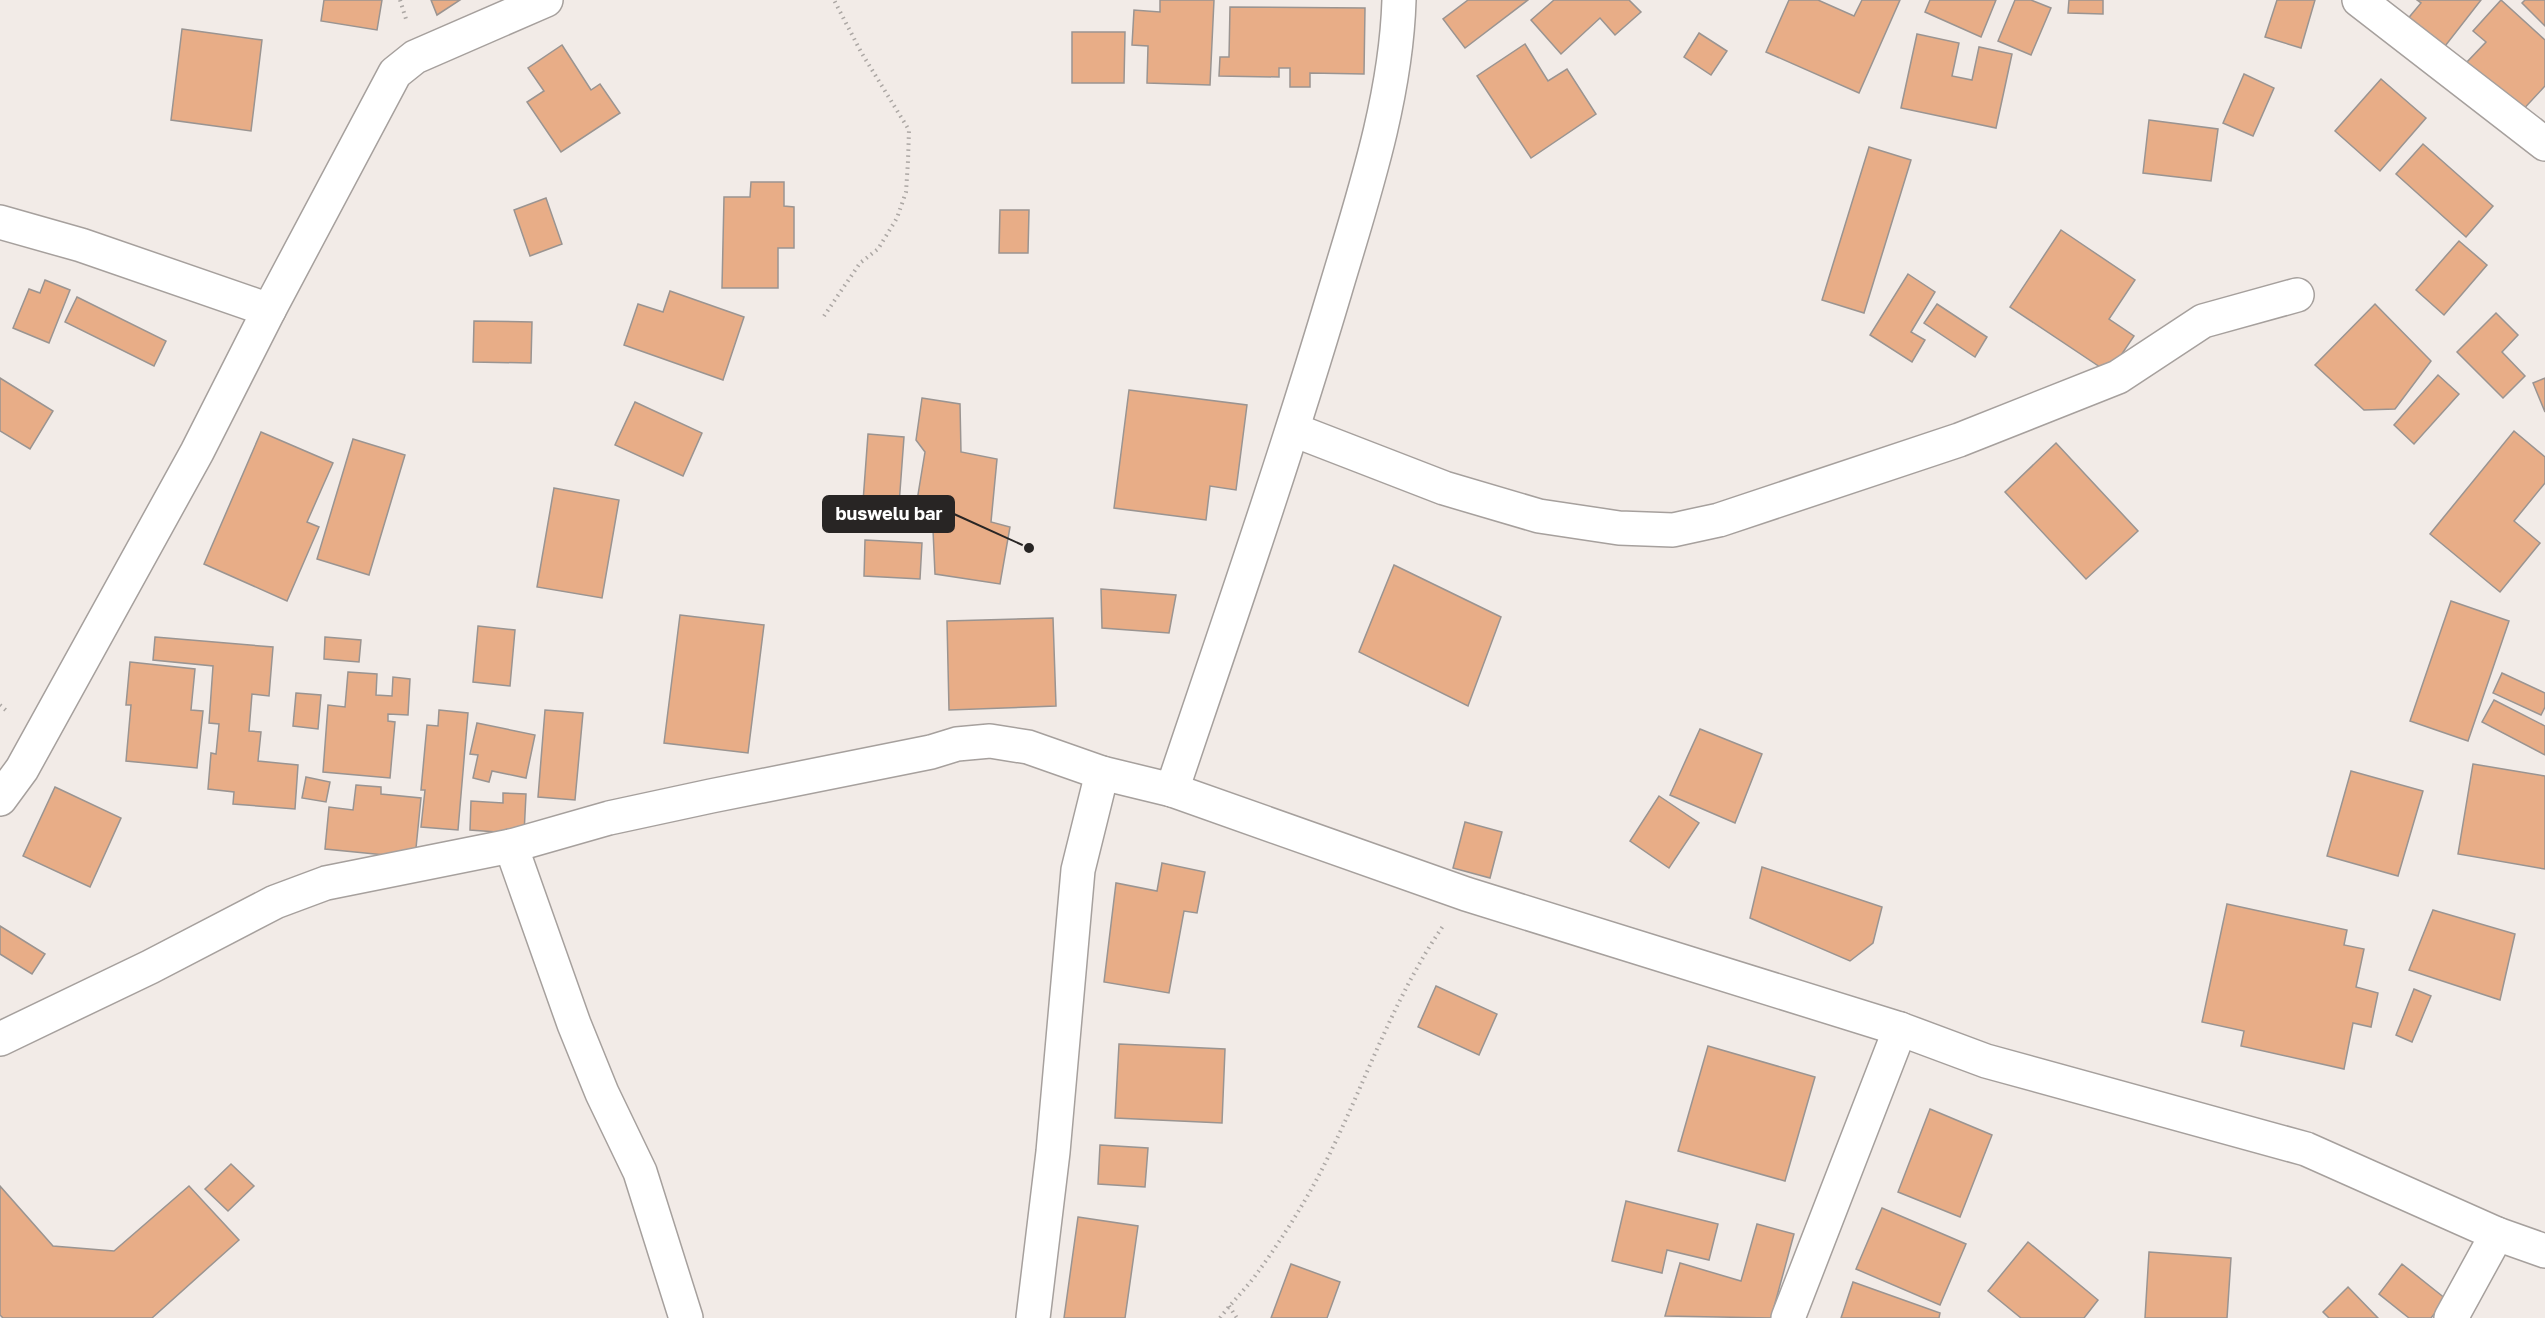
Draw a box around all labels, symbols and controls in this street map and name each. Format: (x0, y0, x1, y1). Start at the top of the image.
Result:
callout: buswelu bar (823, 496, 954, 532)
text: buswelu bar (835, 502, 943, 524)

